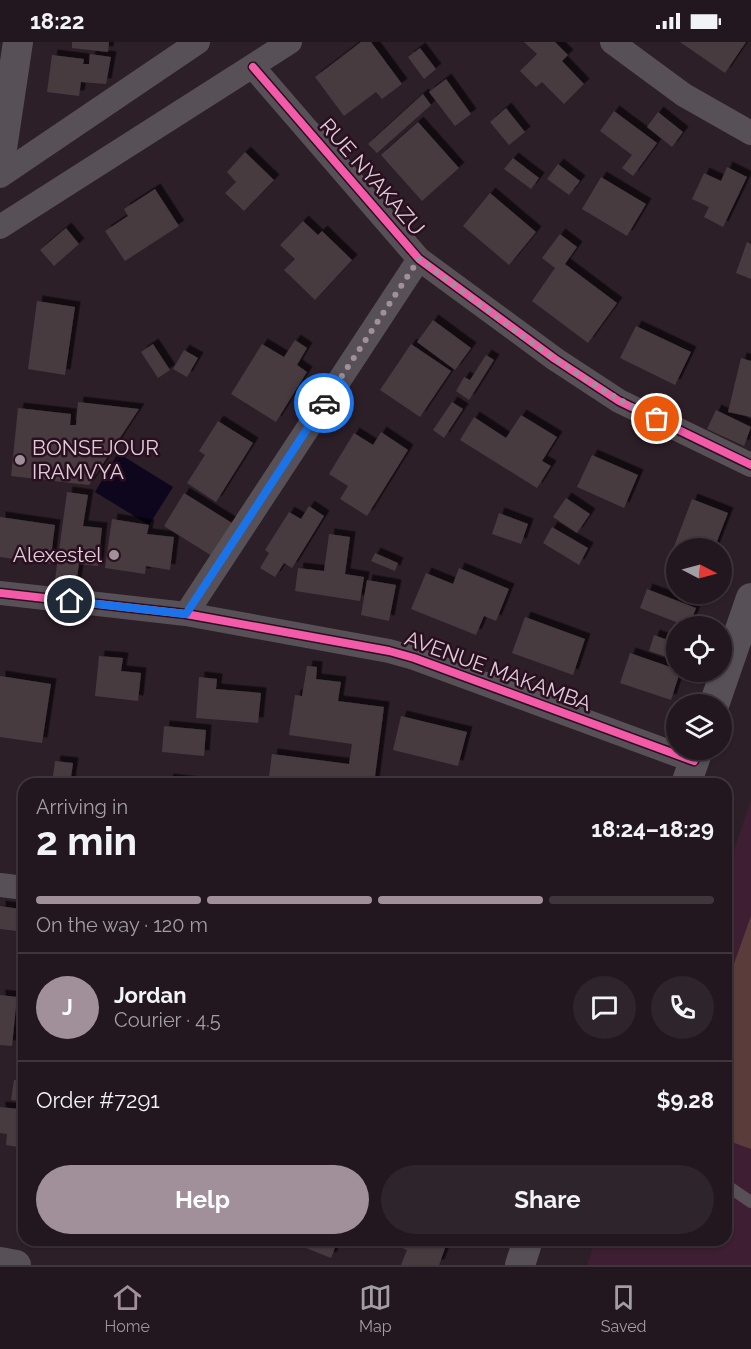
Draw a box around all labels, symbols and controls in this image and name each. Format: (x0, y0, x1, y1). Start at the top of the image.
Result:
text: 18:22 (30, 8, 84, 34)
street label: RUE NYAKAZU (315, 113, 430, 240)
courier (294, 373, 354, 433)
icon: car (308, 387, 341, 420)
pin (631, 393, 682, 444)
icon: bag (640, 402, 673, 435)
place label: BONSEJOUR IRAMVYA (32, 435, 159, 484)
marker: BONSEJOUR IRAMVYA (13, 453, 27, 467)
north arrow (666, 538, 732, 604)
map controls (666, 538, 732, 760)
place label: Alexestel (13, 542, 102, 567)
marker: Alexestel (107, 548, 121, 562)
pin (44, 575, 95, 626)
icon: home (53, 584, 86, 617)
button: locate (666, 616, 732, 682)
street label: AVENUE MAKAMBA (401, 625, 595, 716)
button: layers (666, 694, 732, 760)
text: Arriving in (36, 795, 128, 819)
text: 18:24–18:29 (591, 816, 714, 842)
text: 2 min (36, 818, 137, 864)
text: On the way · 120 m (36, 913, 208, 937)
button: chat (573, 976, 636, 1039)
button: phone (651, 976, 714, 1039)
text: Jordan (114, 982, 186, 1008)
text: J (62, 994, 73, 1020)
text: Courier · 4.5 (114, 1008, 221, 1032)
text: Order #7291 (36, 1087, 160, 1113)
text: $9.28 (656, 1087, 714, 1113)
button: Help (36, 1165, 369, 1234)
button: Share (381, 1165, 714, 1234)
tab: Home (104, 1281, 150, 1336)
tab: Map (359, 1281, 392, 1336)
tab: Saved (601, 1281, 646, 1336)

